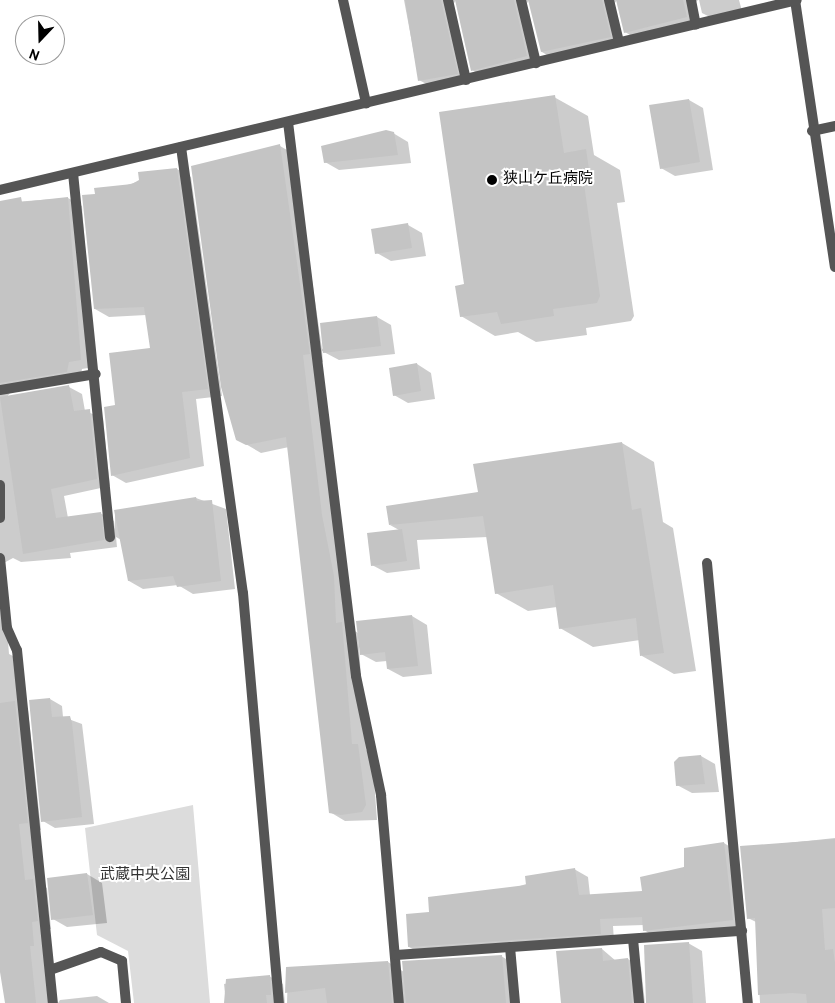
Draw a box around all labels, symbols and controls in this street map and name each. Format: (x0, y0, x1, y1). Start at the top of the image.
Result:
north arrow (15, 15, 65, 65)
text: N (27, 44, 43, 63)
place label: 狭山ケ丘病院 (503, 171, 593, 189)
marker: 狭山ケ丘病院 (485, 173, 499, 187)
park label: 武蔵中央公園 (100, 867, 190, 885)

